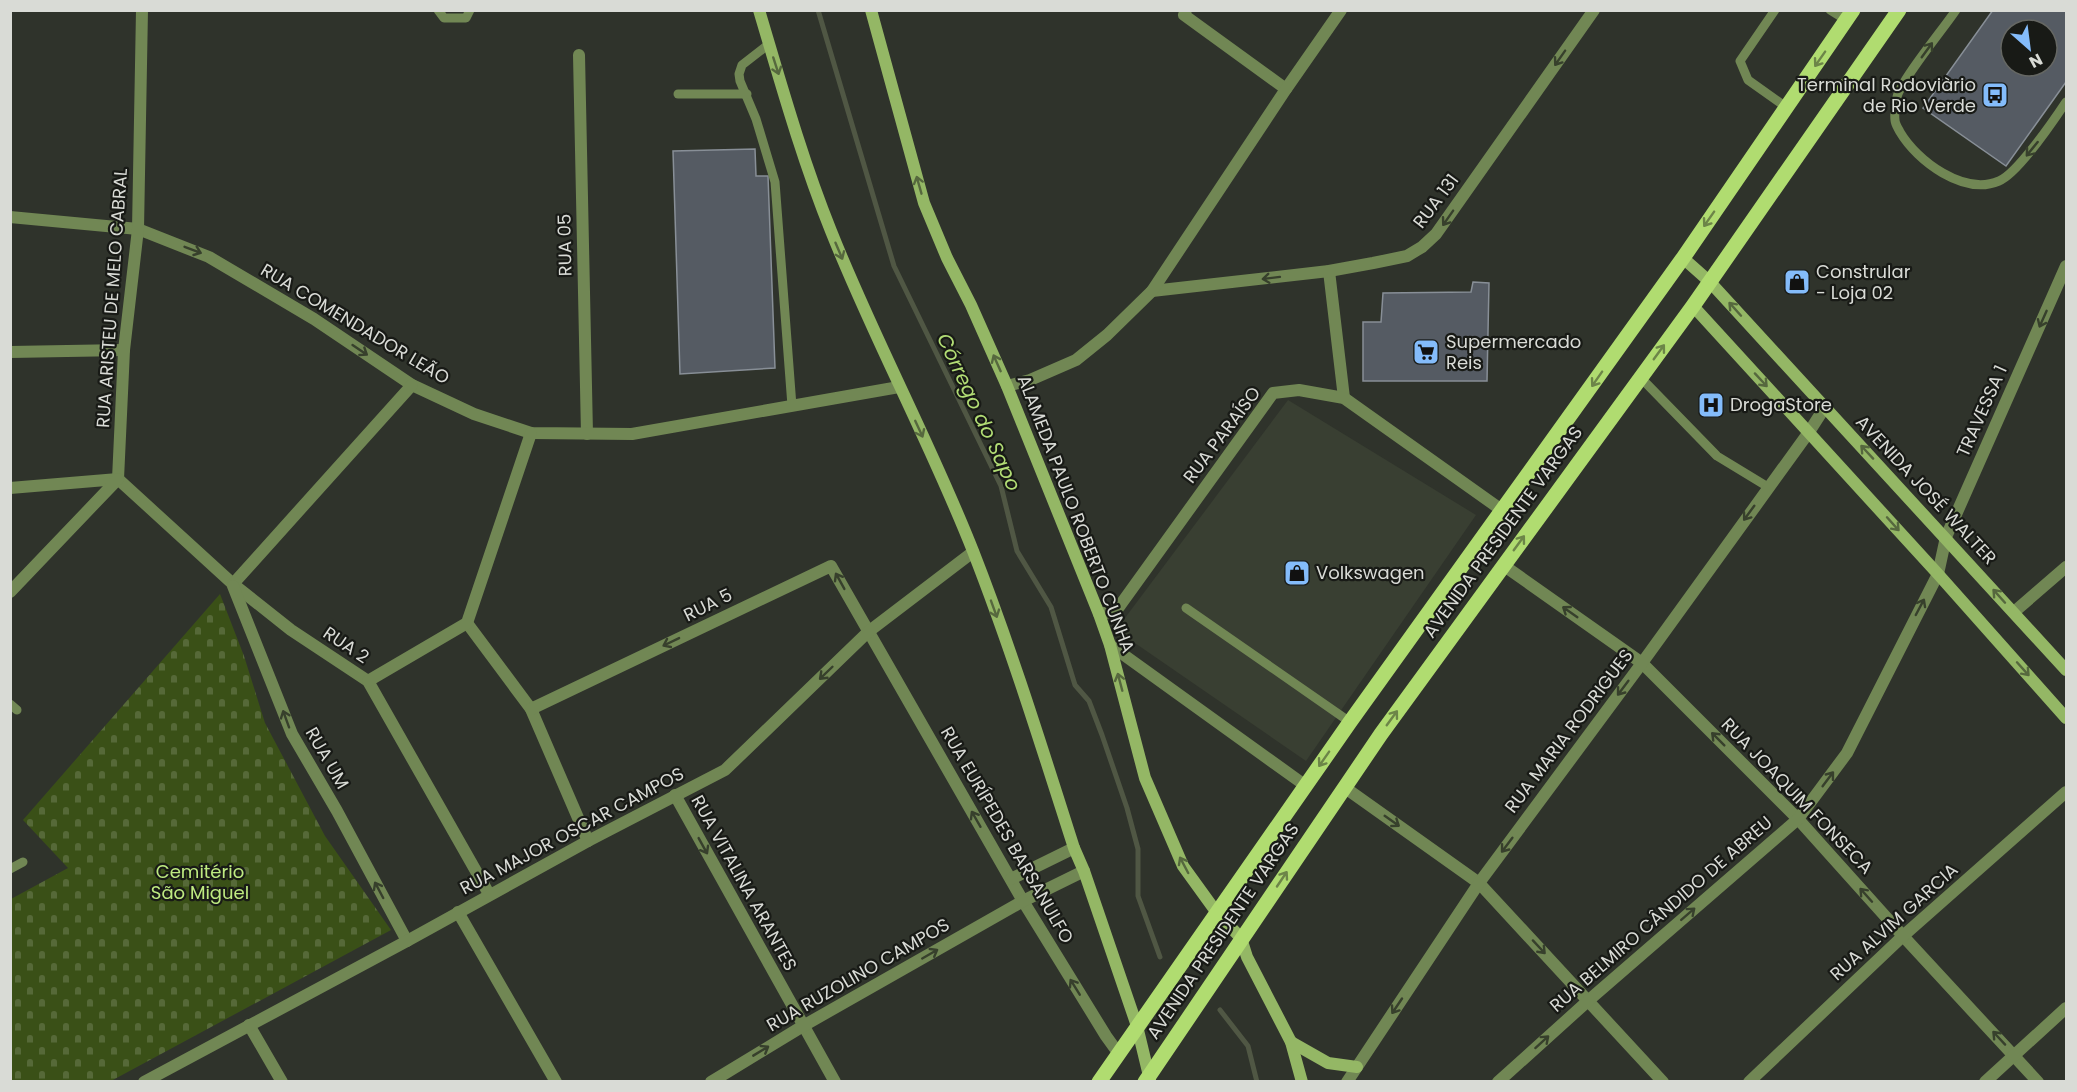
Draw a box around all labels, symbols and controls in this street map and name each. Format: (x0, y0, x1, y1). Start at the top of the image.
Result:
north arrow (1999, 18, 2059, 78)
one-way arrow (1921, 43, 1934, 59)
text: N (2025, 48, 2047, 74)
one-way arrow (1554, 50, 1566, 66)
one-way arrow (1814, 50, 1826, 66)
one-way arrow (772, 56, 783, 75)
place label: Terminal Rodoviàrio de Rio Verde (1797, 72, 1976, 118)
bus stop icon: Terminal Rodoviàrio de Rio Verde (1980, 80, 2010, 110)
one-way arrow (2025, 141, 2038, 157)
street label: RUA ARISTEU DE MELO CABRAL (90, 167, 133, 429)
street label: RUA 131 (1407, 168, 1464, 233)
one-way arrow (913, 175, 924, 194)
one-way arrow (1442, 209, 1454, 225)
one-way arrow (1703, 210, 1715, 226)
street label: RUA 05 (551, 213, 578, 277)
one-way arrow (834, 241, 845, 260)
one-way arrow (183, 246, 202, 257)
street label: RUA COMENDADOR LEÃO (256, 257, 454, 390)
place label: Constrular - Loja 02 (1816, 259, 1911, 305)
shop icon: Constrular - Loja 02 (1782, 267, 1812, 297)
one-way arrow (1261, 272, 1281, 283)
one-way arrow (1728, 301, 1742, 316)
one-way arrow (2036, 310, 2048, 328)
water label: Córrego do Sapo (930, 328, 1028, 496)
place label: Supermercado Reis (1446, 329, 1581, 375)
supermarket icon: Supermercado Reis (1411, 337, 1441, 367)
one-way arrow (352, 344, 368, 356)
one-way arrow (1653, 344, 1666, 360)
one-way arrow (990, 354, 1001, 372)
street label: TRAVESSA 1 (1950, 361, 2013, 461)
one-way arrow (1591, 370, 1603, 386)
street label: ALAMEDA PAULO ROBERTO CUNHA (1012, 371, 1141, 657)
one-way arrow (1754, 373, 1768, 388)
street label: RUA PARAÍSO (1177, 381, 1266, 488)
hospital icon: DrogaStore (1696, 390, 1726, 420)
place label: DrogaStore (1730, 392, 1832, 417)
street label: AVENIDA JOSÉ WALTER (1850, 409, 2002, 570)
one-way arrow (914, 420, 925, 438)
street label: AVENIDA PRESIDENTE VARGAS (1417, 421, 1588, 643)
one-way arrow (1860, 445, 1874, 460)
one-way arrow (1743, 505, 1756, 521)
one-way arrow (1886, 516, 1900, 531)
one-way arrow (1513, 535, 1525, 551)
shop icon: Volkswagen (1282, 558, 1312, 588)
place label: Volkswagen (1316, 560, 1425, 585)
one-way arrow (834, 573, 846, 590)
street label: RUA 5 (679, 582, 736, 627)
one-way arrow (1992, 588, 2006, 603)
one-way arrow (989, 599, 1000, 618)
one-way arrow (1915, 599, 1926, 617)
one-way arrow (1563, 606, 1579, 618)
street label: RUA 2 (318, 620, 374, 669)
one-way arrow (663, 637, 681, 649)
street label: RUA MARIA RODRIGUES (1499, 644, 1639, 818)
one-way arrow (2016, 661, 2030, 676)
one-way arrow (819, 666, 834, 680)
one-way arrow (1113, 673, 1125, 692)
one-way arrow (1617, 680, 1629, 696)
one-way arrow (280, 710, 291, 728)
one-way arrow (1386, 710, 1399, 726)
street label: RUA JOAQUIM FONSECA (1716, 712, 1879, 879)
street label: RUA UM (300, 722, 355, 793)
street label: RUA EURÍPEDES BARSANULFO (935, 722, 1080, 948)
one-way arrow (1710, 731, 1725, 746)
one-way arrow (1318, 750, 1330, 767)
street label: RUA MAJOR OSCAR CAMPOS (455, 761, 688, 900)
one-way arrow (1822, 771, 1834, 787)
street label: RUA VITALINA ARANTES (686, 790, 803, 975)
street label: RUA BELMIRO CÂNDIDO DE ABREU (1544, 810, 1777, 1017)
one-way arrow (970, 811, 982, 828)
one-way arrow (1383, 815, 1399, 827)
street label: AVENIDA PRESIDENTE VARGAS (1141, 818, 1305, 1044)
one-way arrow (1501, 836, 1513, 852)
one-way arrow (697, 837, 709, 854)
one-way arrow (1178, 857, 1190, 874)
street label: RUA ALVIM GARCIA (1824, 857, 1963, 986)
park label: Cemitério São Miguel (151, 859, 249, 905)
one-way arrow (1276, 871, 1288, 887)
one-way arrow (373, 881, 384, 899)
one-way arrow (1859, 888, 1873, 903)
one-way arrow (1680, 907, 1695, 921)
street label: RUA RUZOLINO CAMPOS (762, 912, 954, 1037)
one-way arrow (1532, 939, 1546, 954)
one-way arrow (921, 947, 938, 959)
one-way arrow (1069, 978, 1082, 995)
one-way arrow (1391, 997, 1403, 1014)
one-way arrow (1992, 1031, 2006, 1046)
one-way arrow (1534, 1035, 1549, 1049)
one-way arrow (753, 1045, 770, 1058)

